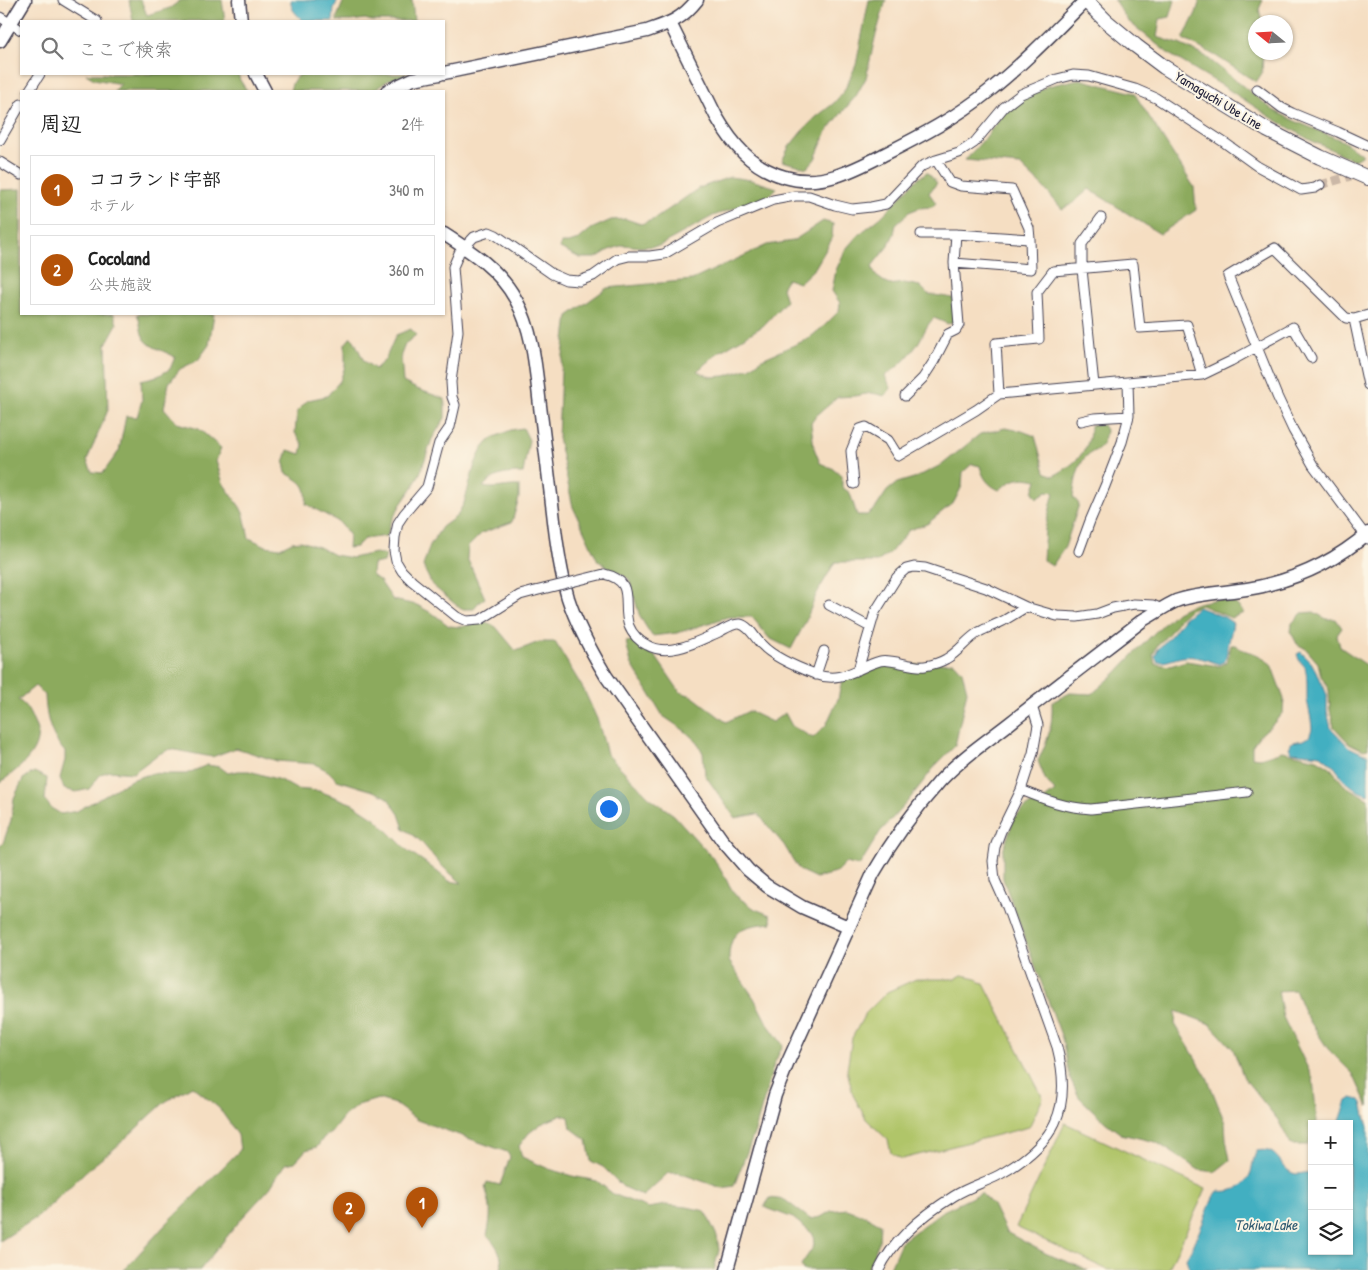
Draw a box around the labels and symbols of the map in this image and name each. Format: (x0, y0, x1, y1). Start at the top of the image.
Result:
north arrow (1248, 15, 1293, 60)
street label: Yamaguchi Ube Line (1171, 66, 1267, 135)
your location (596, 796, 622, 822)
pin: 1 (406, 1187, 438, 1228)
pin: 2 (333, 1192, 365, 1233)
water label: Tokiwa Lake (1235, 1214, 1298, 1235)

